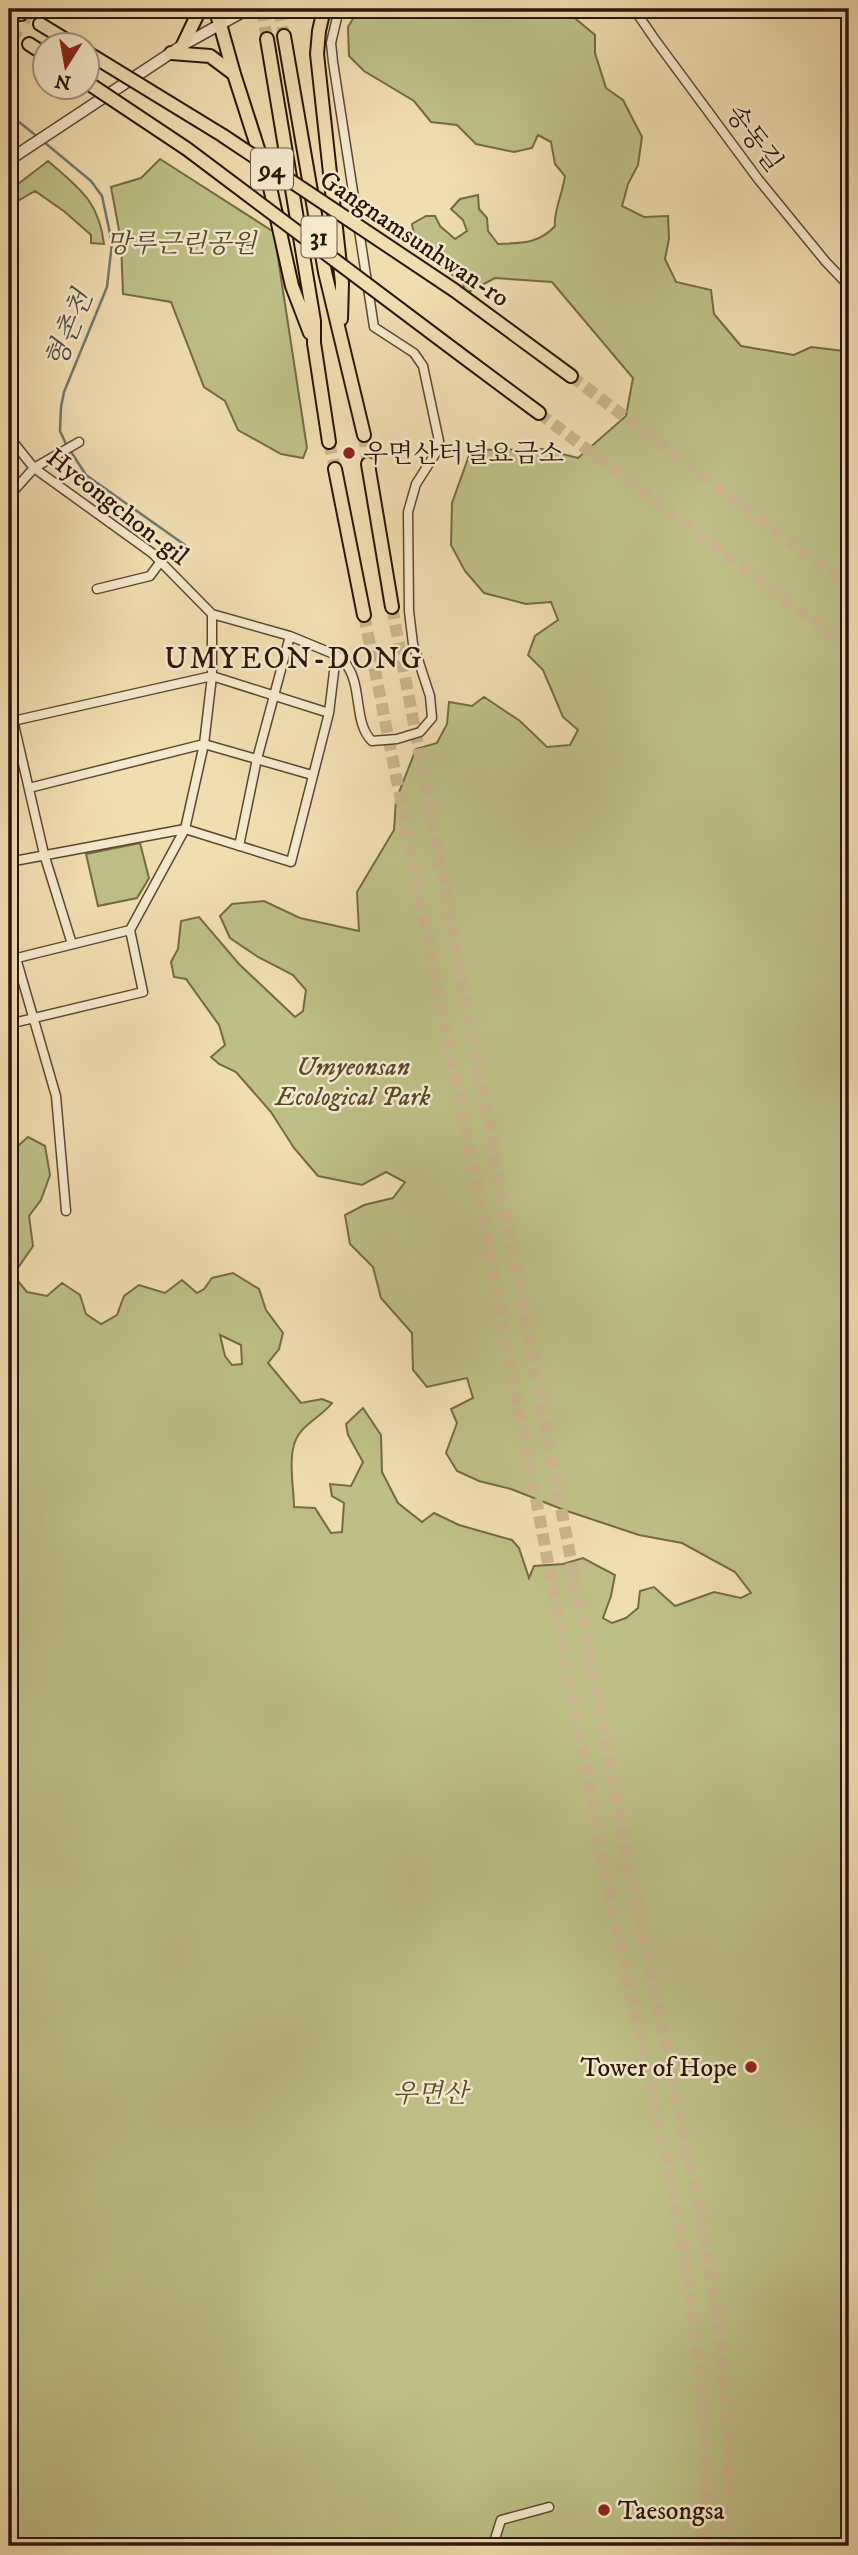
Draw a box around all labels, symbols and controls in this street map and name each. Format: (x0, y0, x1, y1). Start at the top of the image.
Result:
north arrow (32, 32, 102, 102)
text: N (53, 68, 73, 94)
street label: 송동길 (718, 99, 790, 179)
road number: 94 (251, 148, 293, 190)
street label: Gangnamsunhwan-ro (313, 163, 515, 315)
road number: 31 (302, 216, 336, 258)
park label: 망루근린공원 (106, 228, 258, 261)
water label: 형촌천 (38, 284, 102, 374)
place label: 우면산터널요금소 (363, 438, 564, 471)
street label: Hyeongchon-gil (39, 441, 195, 573)
marker: 우면산터널요금소 (341, 445, 357, 461)
district label: UMYEON-DONG (164, 641, 424, 678)
park label: Umyeonsan Ecological Park (274, 1051, 431, 1114)
place label: Tower of Hope (581, 2052, 737, 2085)
marker: Tower of Hope (743, 2059, 759, 2075)
park label: 우면산 (392, 2078, 472, 2111)
place label: Taesongsa (618, 2495, 724, 2528)
marker: Taesongsa (596, 2502, 612, 2518)

